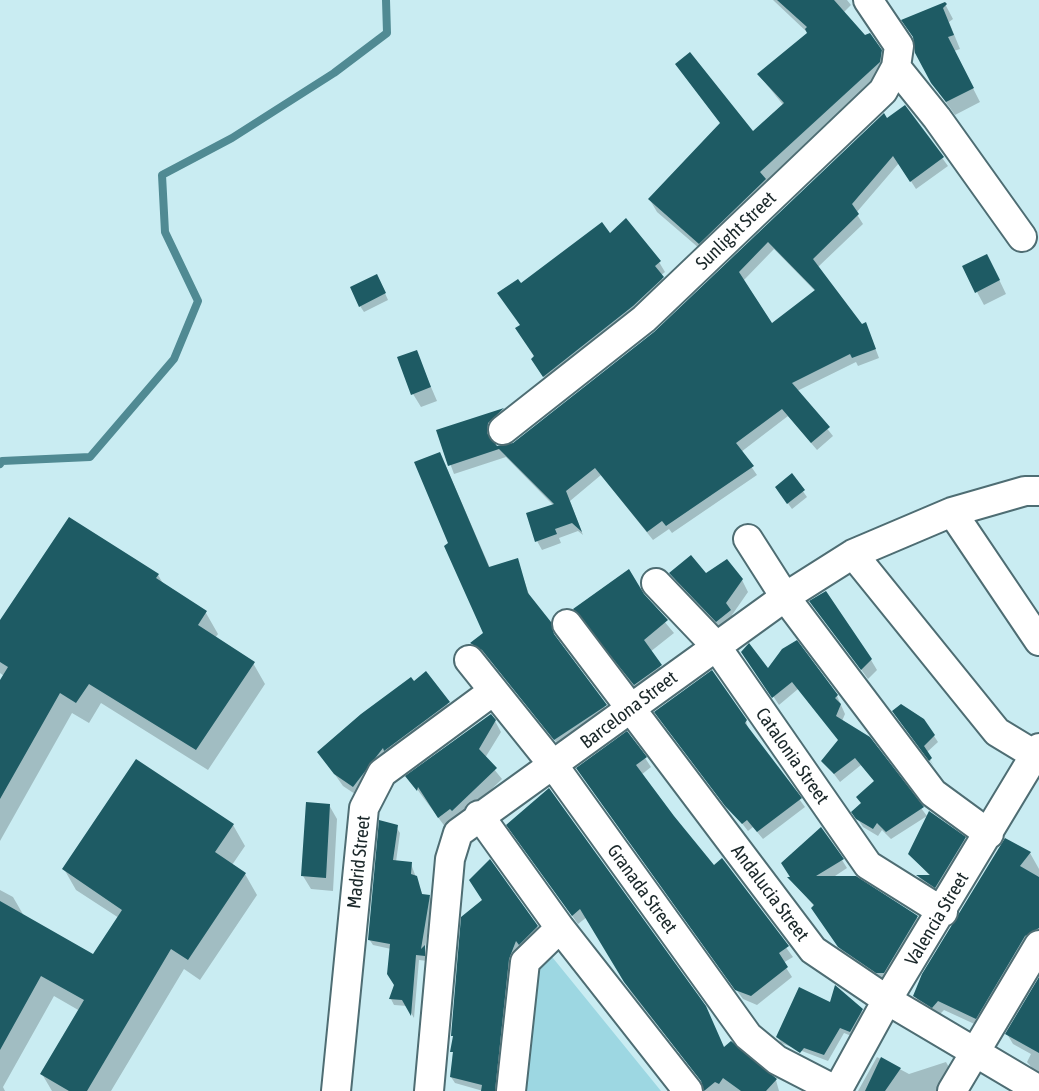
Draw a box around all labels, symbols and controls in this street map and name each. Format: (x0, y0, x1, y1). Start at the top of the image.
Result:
street label: Sunlight Street (691, 187, 781, 275)
street label: Barcelona Street (576, 666, 682, 754)
street label: Catalonia Street (750, 704, 834, 808)
street label: Madrid Street (343, 814, 375, 910)
street label: Granada Street (602, 840, 682, 938)
street label: Andalucia Street (726, 840, 814, 946)
street label: Valencia Street (900, 868, 974, 970)

